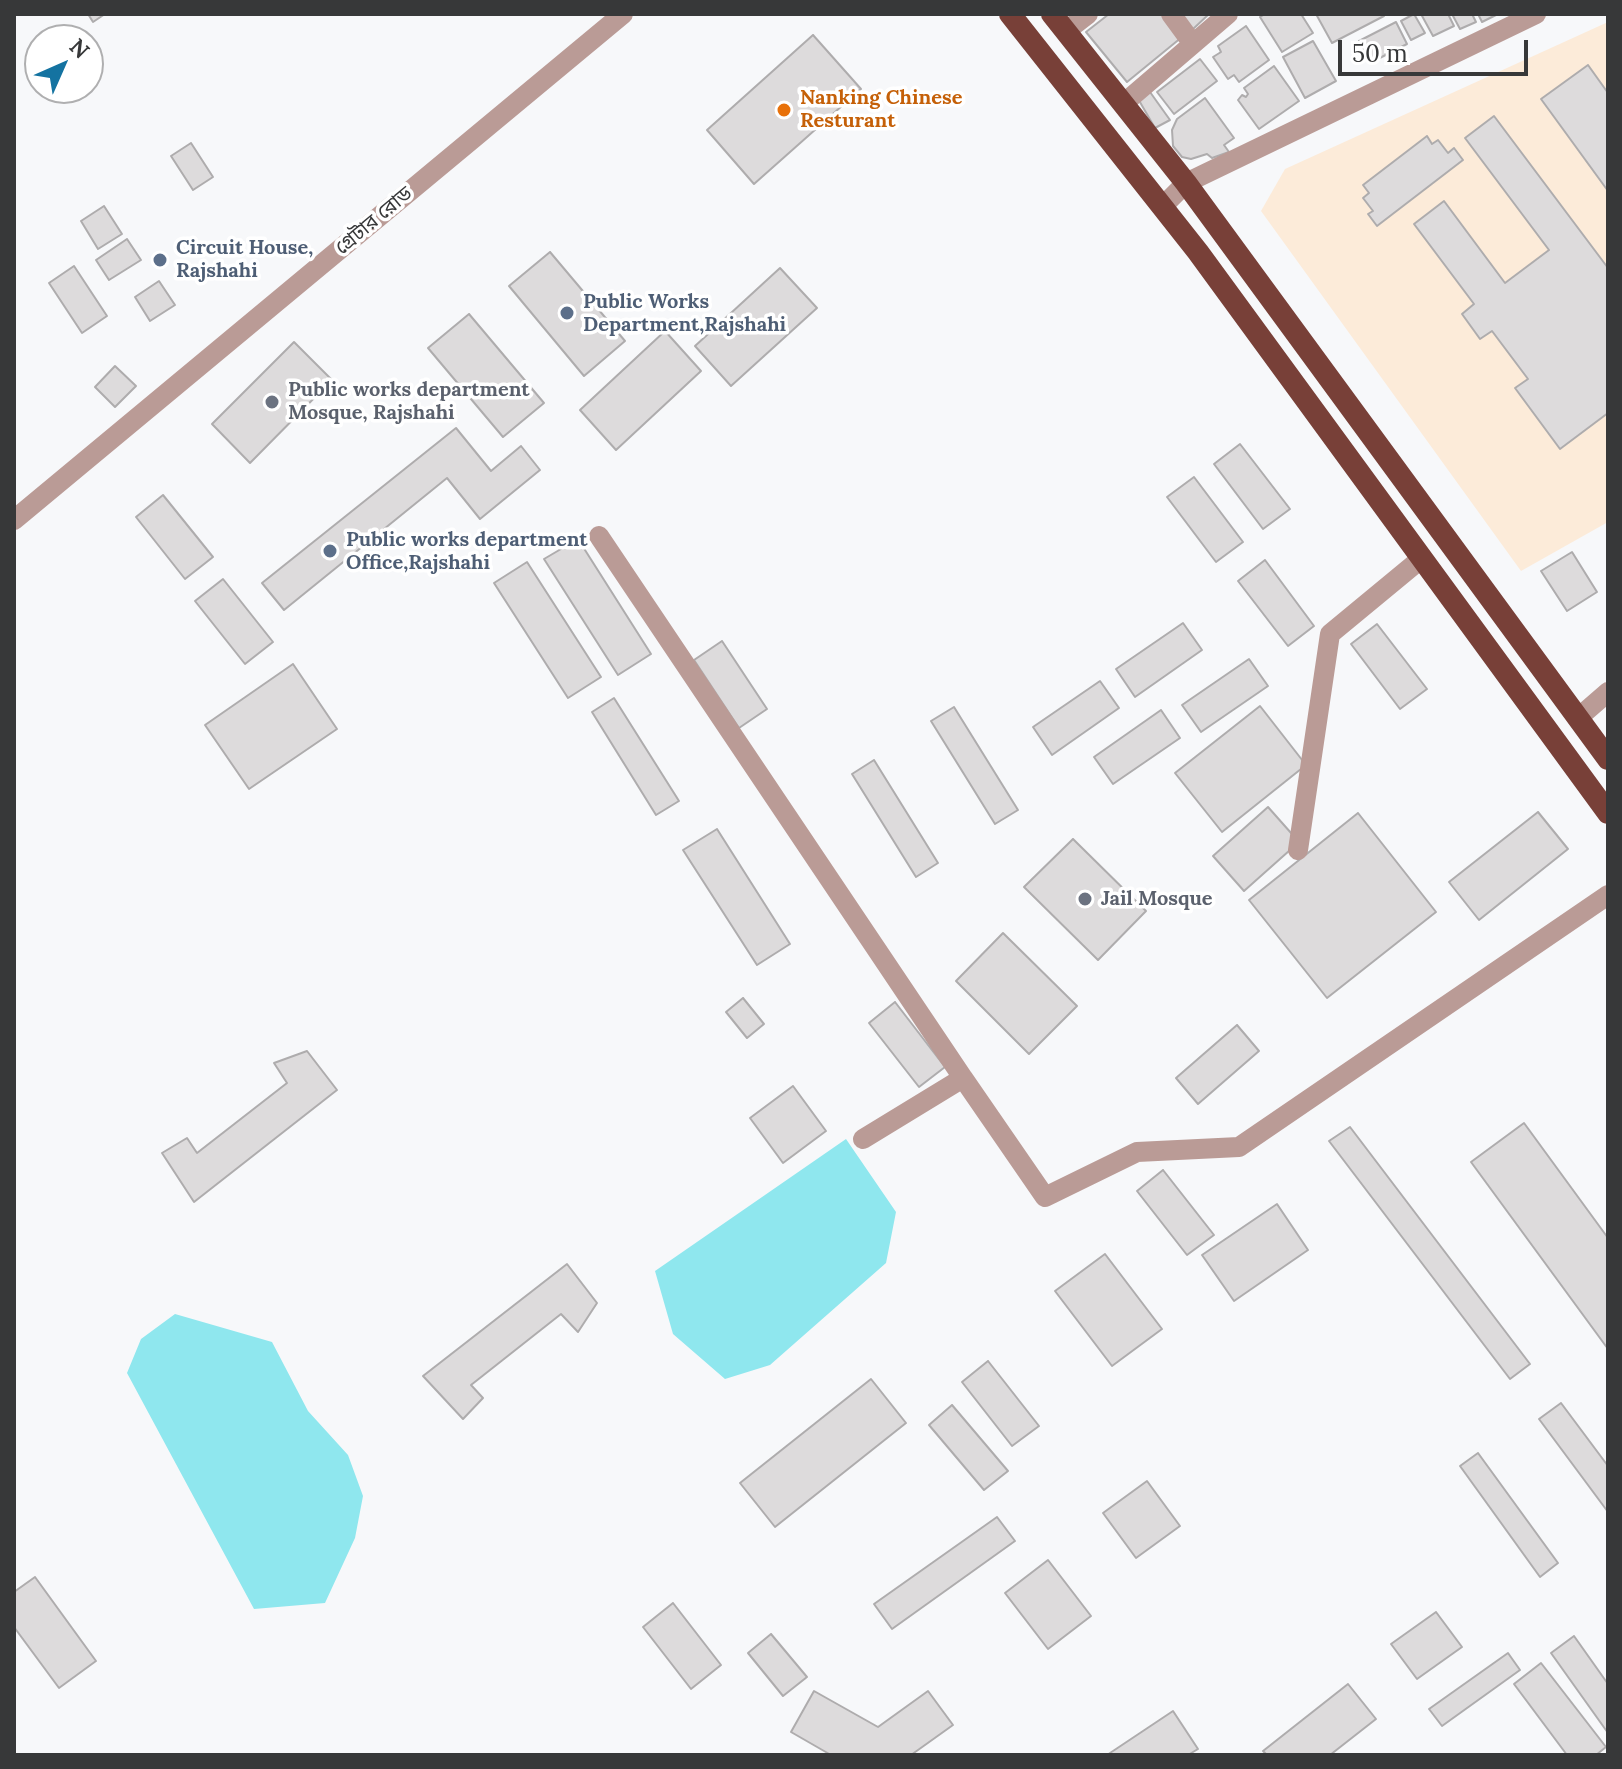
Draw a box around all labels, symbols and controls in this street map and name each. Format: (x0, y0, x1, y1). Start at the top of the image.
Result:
north arrow (24, 24, 104, 104)
scale bar (1342, 24, 1532, 74)
text: N (64, 33, 95, 64)
text: 50 m (1352, 38, 1408, 69)
place label: Nanking Chinese Resturant (800, 86, 962, 133)
marker: Nanking Chinese Resturant (775, 101, 793, 119)
street label: গ্রেটার রোড (331, 182, 417, 260)
place label: Circuit House, Rajshahi (176, 236, 313, 283)
marker: Circuit House, Rajshahi (151, 251, 169, 269)
place label: Public Works Department,Rajshahi (583, 290, 786, 337)
marker: Public Works Department,Rajshahi (558, 304, 576, 322)
place label: Public works department Mosque, Rajshahi (288, 378, 530, 425)
marker: Public works department Mosque, Rajshahi (263, 393, 281, 411)
place label: Public works department Office,Rajshahi (346, 528, 588, 575)
marker: Public works department Office,Rajshahi (321, 542, 339, 560)
place label: Jail Mosque (1101, 887, 1213, 911)
marker: Jail Mosque (1076, 890, 1094, 908)

